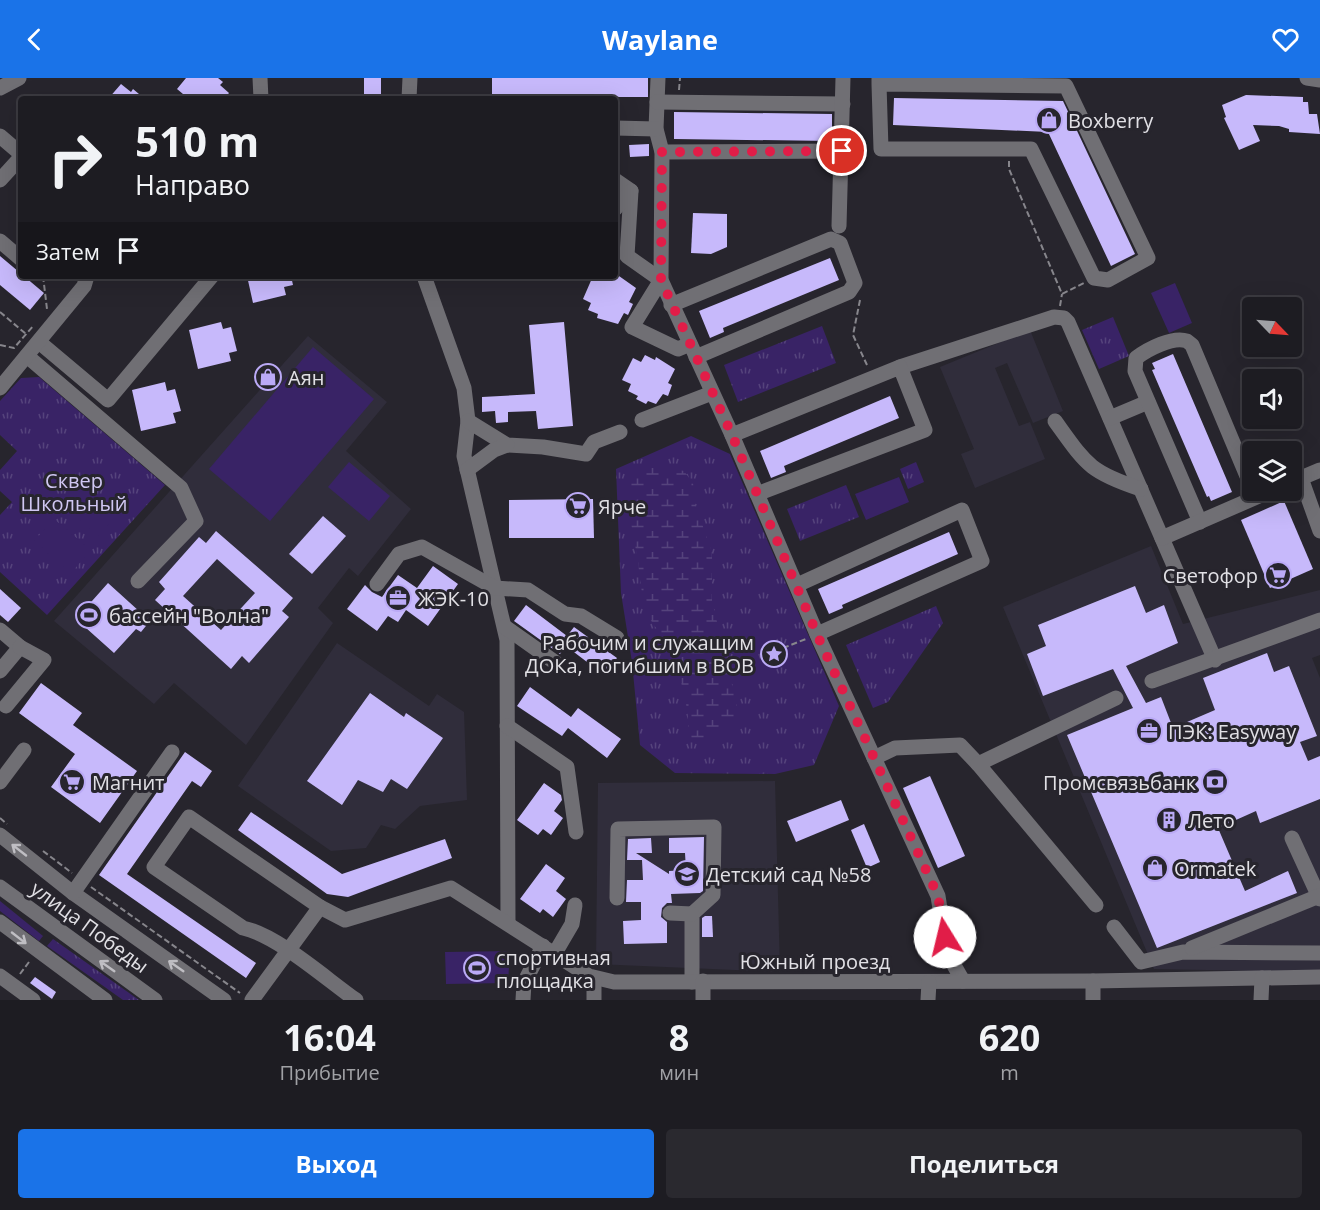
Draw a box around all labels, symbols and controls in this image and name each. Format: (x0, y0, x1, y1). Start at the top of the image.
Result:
text: Waylane (602, 21, 718, 58)
icon: back (18, 23, 51, 56)
icon: heart (1269, 23, 1302, 56)
shop icon: Boxberry (1034, 105, 1064, 135)
place label: Boxberry (1068, 107, 1154, 134)
text: 510 m (135, 112, 259, 169)
icon: right (36, 120, 114, 198)
pin (816, 125, 867, 176)
icon: arrive (825, 134, 858, 167)
text: Направо (135, 166, 250, 203)
icon: arrive (112, 234, 145, 267)
text: Затем (36, 236, 100, 266)
north arrow (1242, 297, 1302, 357)
map controls (1242, 297, 1302, 501)
shop icon: Аян (253, 362, 283, 392)
place label: Аян (288, 364, 324, 391)
button: sound (1242, 369, 1302, 429)
button: layers (1242, 441, 1302, 501)
park label: Сквер Школьный (21, 467, 127, 517)
supermarket icon: Ярче (563, 491, 593, 521)
place label: Ярче (598, 493, 646, 520)
supermarket icon: Светофор (1263, 560, 1293, 590)
place label: Светофор (1163, 562, 1258, 589)
office icon: ЖЭК-10 (383, 583, 413, 613)
place label: ЖЭК-10 (418, 585, 489, 612)
sports icon: бассейн "Волна" (74, 600, 104, 630)
place label: бассейн "Волна" (109, 602, 269, 629)
place label: Рабочим и служащим ДОКа, погибшим в ВОВ (525, 629, 754, 679)
place icon: Рабочим и служащим ДОКа, погибшим в ВОВ (759, 639, 789, 669)
office icon: ПЭК: Easyway (1134, 716, 1164, 746)
place label: ПЭК: Easyway (1168, 718, 1297, 745)
supermarket icon: Магнит (57, 767, 87, 797)
bank icon: Промсвязьбанк (1200, 767, 1230, 797)
place label: Магнит (92, 769, 165, 796)
place label: Промсвязьбанк (1043, 769, 1197, 796)
building icon: Лето (1154, 805, 1184, 835)
place label: Лето (1188, 807, 1235, 834)
one-way arrow (11, 844, 27, 857)
shop icon: Ormatek (1140, 853, 1170, 883)
place label: Ormatek (1174, 855, 1257, 882)
school or university icon: Детский сад №58 (672, 859, 702, 889)
place label: Детский сад №58 (706, 861, 872, 888)
street label: улица Победы (26, 875, 154, 979)
position arrow (913, 905, 977, 969)
one-way arrow (11, 931, 27, 944)
place label: спортивная площадка (496, 944, 611, 994)
street label: Южный проезд (740, 948, 891, 975)
sports icon: спортивная площадка (462, 953, 492, 983)
one-way arrow (99, 960, 116, 972)
one-way arrow (168, 960, 184, 972)
text: 16:04 (283, 1013, 376, 1062)
text: 8 (669, 1013, 689, 1062)
text: 620 (979, 1013, 1040, 1062)
text: Прибытие (280, 1059, 380, 1086)
text: мин (659, 1059, 699, 1086)
text: m (1000, 1059, 1019, 1086)
button: Выход (18, 1129, 654, 1198)
button: Поделиться (666, 1129, 1302, 1198)

